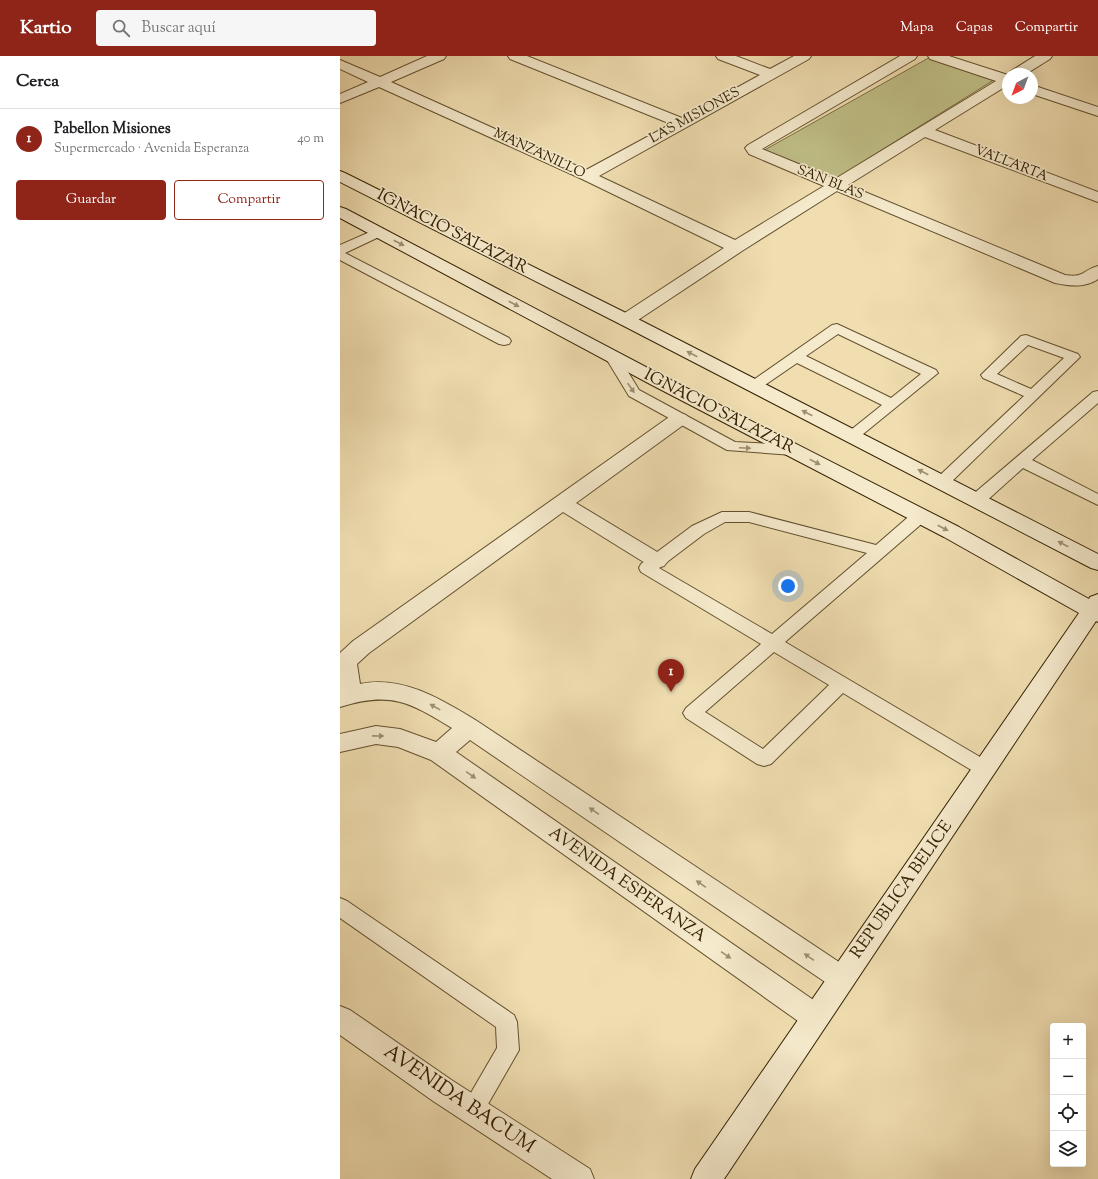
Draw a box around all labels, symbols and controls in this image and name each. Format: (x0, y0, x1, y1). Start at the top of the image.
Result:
search box (96, 10, 376, 46)
text: Kartio (20, 15, 72, 42)
icon: search (110, 17, 132, 39)
text: Buscar aquí (142, 18, 216, 39)
text: Mapa (900, 18, 934, 38)
text: Capas (956, 18, 993, 38)
text: Compartir (1015, 18, 1078, 38)
north arrow (1002, 68, 1038, 104)
text: Cerca (16, 70, 59, 94)
street label: LAS MISIONES (646, 83, 744, 149)
text: Pabellon Misiones (54, 119, 171, 140)
street label: MANZANILLO (490, 124, 588, 184)
text: 1 (27, 130, 31, 148)
text: 40 m (297, 130, 324, 148)
text: Supermercado · Avenida Esperanza (54, 140, 249, 158)
street label: VALLARTA (971, 141, 1051, 187)
street label: SAN BLAS (794, 161, 866, 205)
button: Guardar (16, 180, 166, 220)
button: Compartir (174, 180, 324, 220)
street label: IGNACIO SALAZAR (372, 184, 532, 281)
one-way arrow (393, 240, 405, 246)
one-way arrow (508, 301, 520, 307)
one-way arrow (686, 350, 697, 357)
street label: IGNACIO SALAZAR (639, 364, 799, 461)
one-way arrow (627, 383, 635, 394)
one-way arrow (802, 410, 813, 416)
one-way arrow (739, 444, 751, 451)
one-way arrow (809, 459, 821, 465)
one-way arrow (917, 469, 929, 475)
one-way arrow (937, 525, 949, 532)
one-way arrow (1058, 541, 1069, 548)
your location (778, 576, 798, 596)
pin: 1 (658, 659, 684, 692)
one-way arrow (429, 704, 441, 711)
one-way arrow (372, 733, 385, 739)
one-way arrow (466, 771, 476, 779)
one-way arrow (588, 807, 599, 815)
street label: REPUBLICA BELICE (845, 816, 959, 964)
street label: AVENIDA ESPERANZA (543, 821, 711, 949)
one-way arrow (696, 880, 706, 888)
one-way arrow (721, 951, 731, 959)
one-way arrow (804, 953, 814, 961)
map controls (1050, 1023, 1086, 1167)
button: + (1050, 1023, 1086, 1059)
street label: AVENIDA BACUM (377, 1038, 541, 1162)
button: − (1050, 1059, 1086, 1095)
button: locate (1050, 1095, 1086, 1131)
button: layers (1050, 1131, 1086, 1167)

